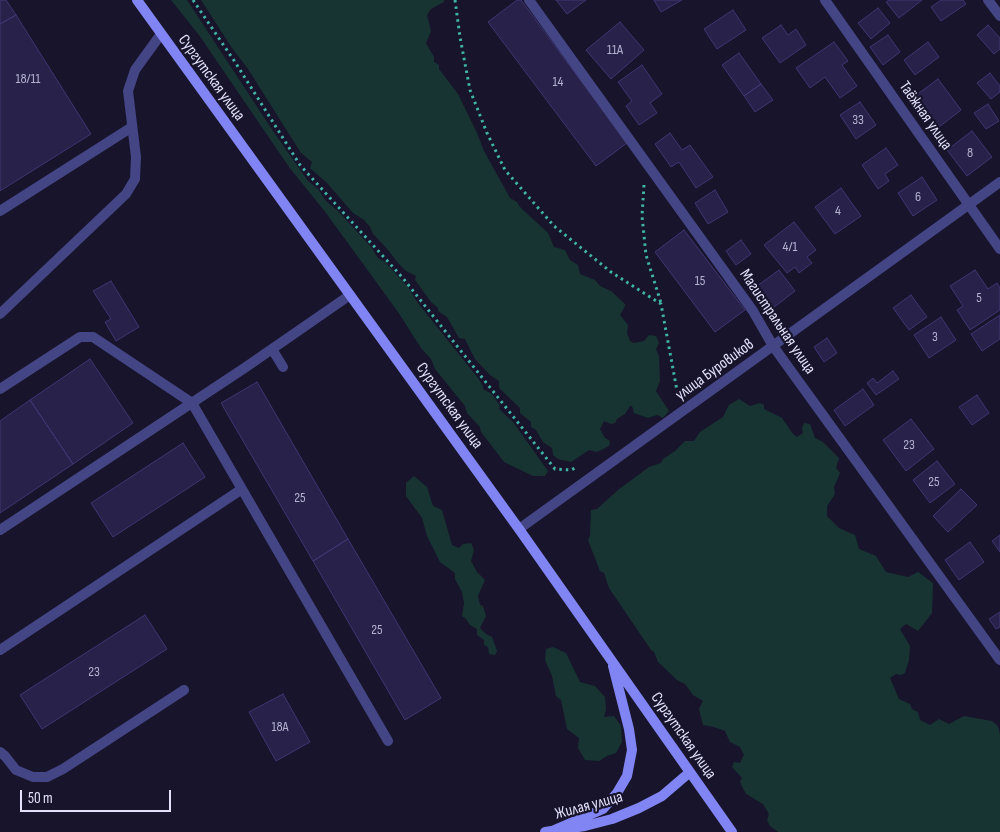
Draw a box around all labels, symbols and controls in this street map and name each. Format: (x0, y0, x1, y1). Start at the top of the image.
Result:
street label: Сургутская улица (173, 31, 249, 125)
house number: 11А (607, 42, 623, 58)
house number: 18/11 (16, 71, 40, 87)
house number: 14 (553, 74, 563, 90)
street label: Таёжная улица (894, 78, 956, 154)
house number: 33 (852, 112, 864, 128)
house number: 8 (967, 145, 973, 161)
house number: 6 (915, 189, 921, 205)
house number: 4 (835, 203, 841, 219)
house number: 4/1 (783, 239, 797, 255)
street label: Магистральная улица (735, 266, 819, 378)
house number: 15 (695, 273, 705, 289)
house number: 5 (976, 290, 982, 306)
house number: 3 (932, 329, 938, 345)
street label: улица Буровиков (672, 335, 758, 405)
street label: Сургутская улица (411, 359, 487, 453)
house number: 23 (903, 437, 915, 453)
house number: 25 (928, 474, 940, 490)
house number: 25 (294, 490, 306, 506)
house number: 25 (371, 622, 383, 638)
house number: 23 (88, 664, 100, 680)
street label: Сургутская улица (646, 689, 720, 783)
house number: 18А (271, 719, 289, 735)
scale bar (22, 780, 174, 812)
street label: Жилая улица (553, 788, 625, 824)
text: 50 m (28, 789, 53, 808)

